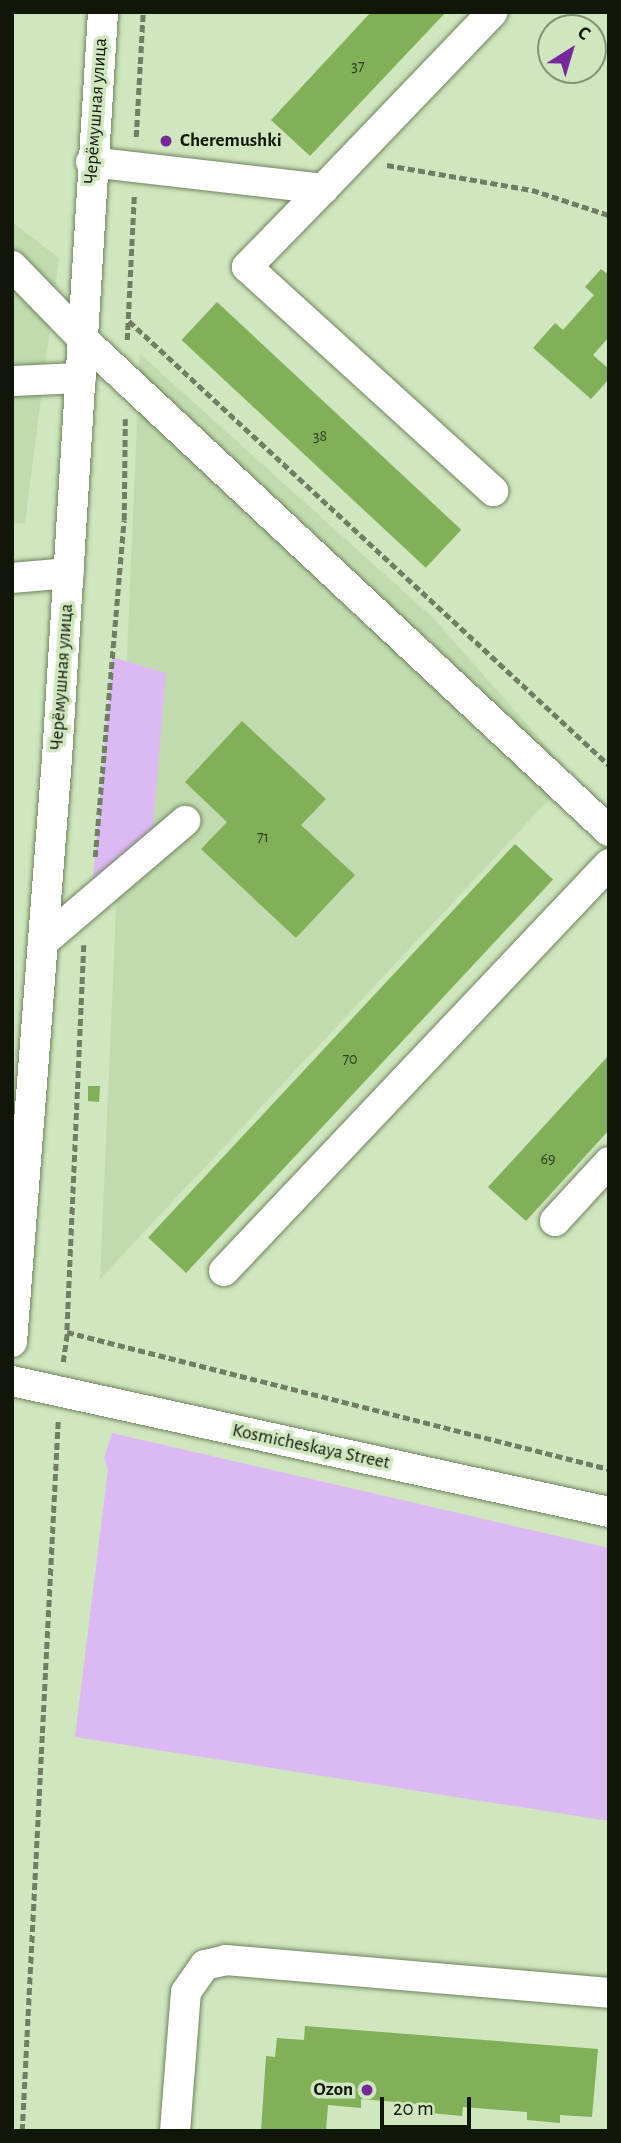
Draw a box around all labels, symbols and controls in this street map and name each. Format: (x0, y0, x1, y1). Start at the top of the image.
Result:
north arrow (537, 14, 607, 84)
text: С (574, 23, 594, 44)
street label: Черёмушная улица (80, 37, 112, 185)
house number: 37 (351, 56, 365, 76)
place label: Cheremushki (180, 130, 282, 152)
marker: Cheremushki (158, 133, 174, 149)
house number: 38 (313, 426, 327, 446)
street label: Черёмушная улица (46, 603, 78, 751)
house number: 71 (257, 827, 269, 847)
house number: 70 (342, 1049, 358, 1069)
house number: 69 (540, 1149, 556, 1169)
street label: Kosmicheskaya Street (230, 1419, 392, 1475)
place label: Ozon (314, 2079, 353, 2101)
marker: Ozon (359, 2082, 375, 2098)
scale bar (383, 2084, 474, 2128)
text: 20 m (393, 2098, 434, 2119)

